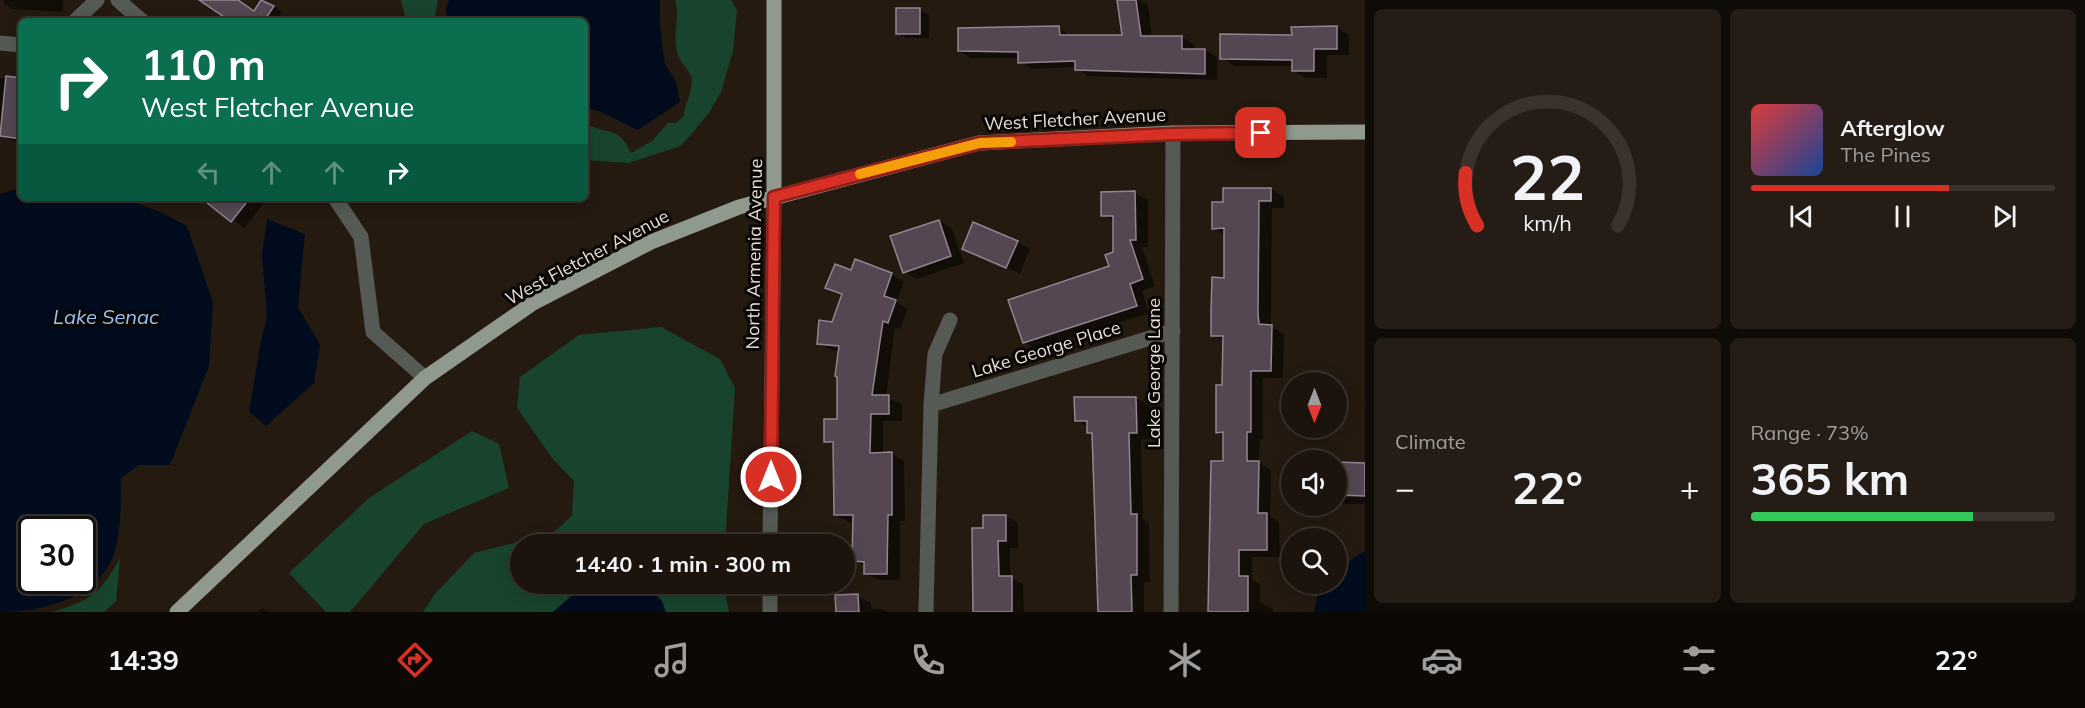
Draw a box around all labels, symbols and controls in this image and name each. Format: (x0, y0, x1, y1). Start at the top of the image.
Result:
text: 110 m (141, 38, 266, 91)
icon: right (42, 42, 120, 120)
text: West Fletcher Avenue (141, 90, 414, 124)
street label: West Fletcher Avenue (983, 103, 1167, 135)
pin (1235, 107, 1286, 158)
text: Afterglow (1841, 114, 1945, 142)
icon: arrive (1244, 116, 1277, 149)
text: 22 (1510, 137, 1585, 216)
text: The Pines (1841, 142, 1931, 167)
icon: left (192, 156, 225, 189)
icon: ahead (255, 156, 288, 189)
icon: ahead (318, 156, 351, 189)
icon: right (381, 156, 414, 189)
street label: North Armenia Avenue (741, 158, 767, 350)
icon: previous (1785, 200, 1818, 233)
icon: pause (1886, 200, 1919, 233)
icon: next (1988, 200, 2021, 233)
street label: West Fletcher Avenue (501, 204, 673, 310)
text: km/h (1523, 209, 1571, 236)
street label: Lake George Lane (1142, 298, 1165, 448)
water label: Lake Senac (53, 304, 159, 329)
street label: Lake George Place (969, 315, 1123, 383)
north arrow (1281, 372, 1347, 438)
map controls (1281, 372, 1347, 594)
text: Range · 73% (1751, 420, 1869, 445)
text: Climate (1395, 429, 1466, 454)
position arrow (739, 445, 803, 509)
button: sound (1281, 450, 1347, 516)
text: 365 km (1751, 450, 1909, 506)
text: 22° (1512, 459, 1583, 515)
text: − (1395, 467, 1415, 508)
text: + (1680, 467, 1700, 508)
speed limit sign: 30 (18, 516, 96, 594)
button: search (1281, 528, 1347, 594)
text: 14:40 · 1 min · 300 m (574, 550, 791, 578)
icon: directions (394, 639, 436, 681)
icon: music (651, 639, 693, 681)
icon: phone (907, 639, 949, 681)
icon: climate (1164, 639, 1206, 681)
icon: car (1421, 639, 1463, 681)
icon: filters (1678, 639, 1720, 681)
text: 14:39 (107, 643, 179, 677)
text: 22° (1935, 643, 1977, 677)

